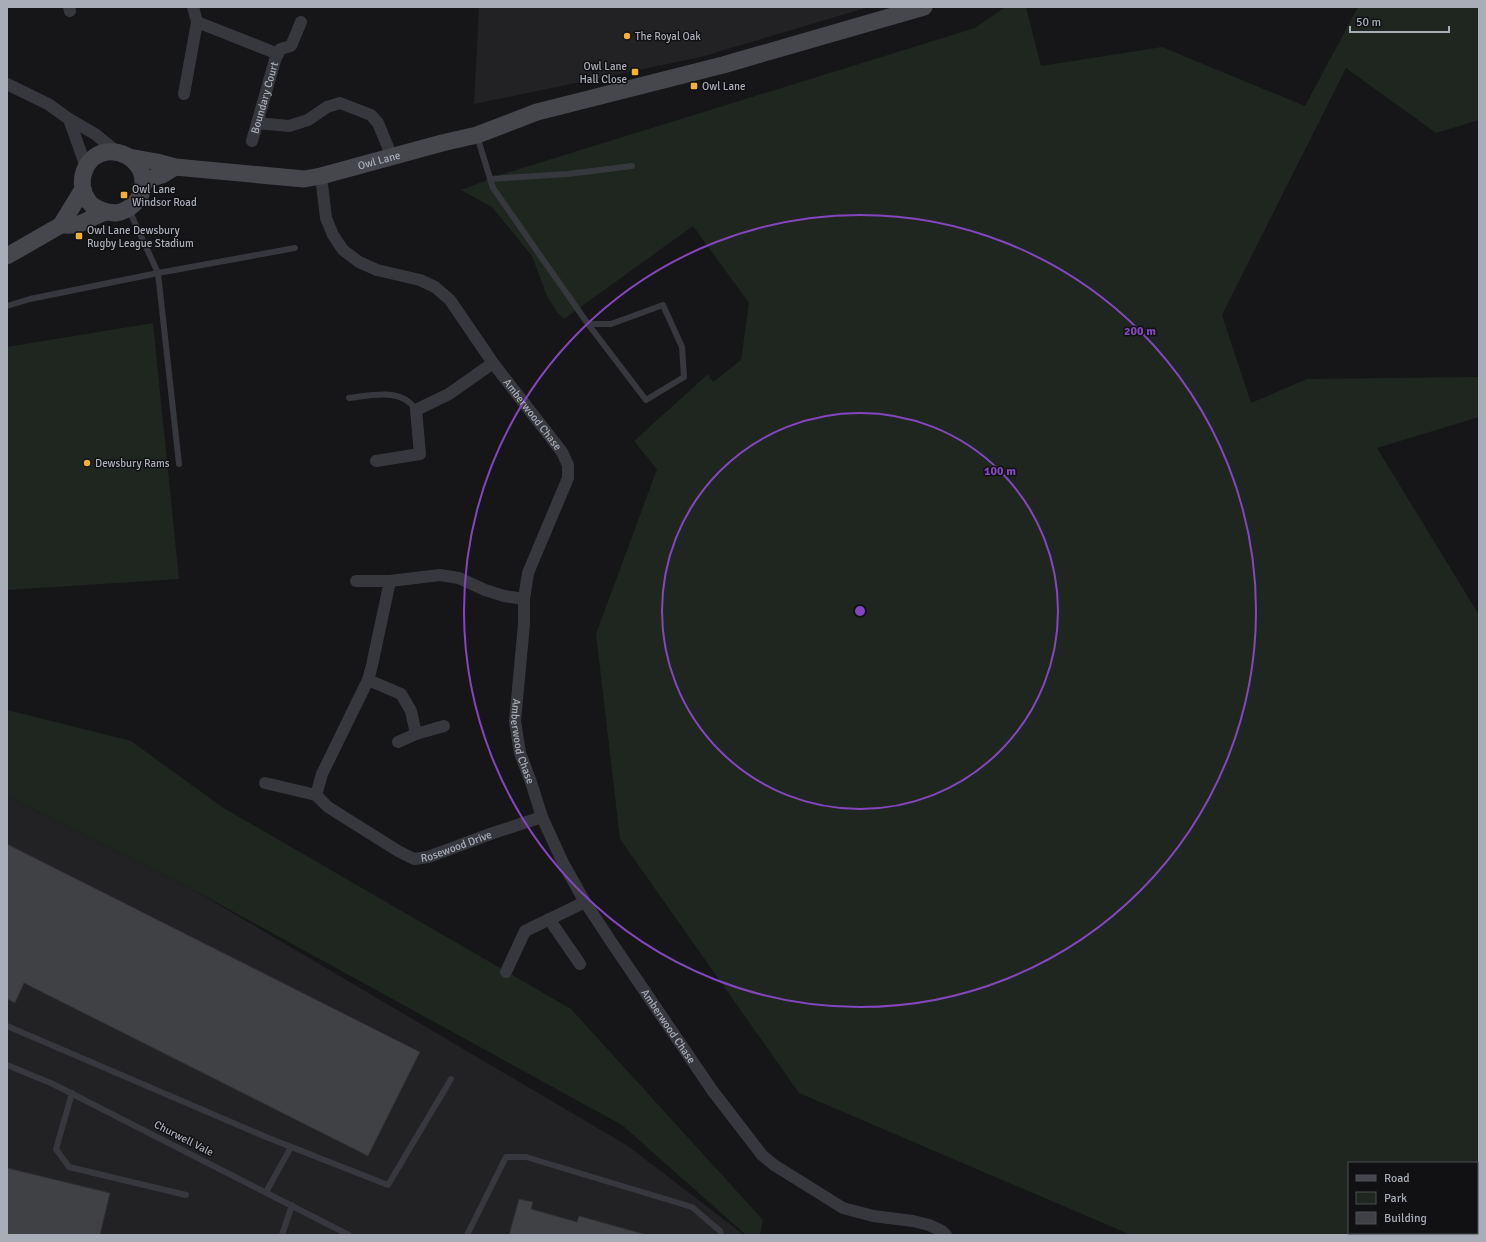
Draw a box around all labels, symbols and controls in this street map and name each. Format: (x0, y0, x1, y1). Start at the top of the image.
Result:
scale bar (1350, 8, 1449, 34)
text: 50 m (1356, 15, 1381, 30)
place label: The Royal Oak (635, 30, 701, 43)
marker: The Royal Oak (622, 31, 632, 41)
street label: Boundary Court (248, 60, 281, 135)
place label: Owl Lane Hall Close (579, 60, 627, 86)
marker: Owl Lane Hall Close (630, 67, 640, 77)
place label: Owl Lane (702, 80, 746, 93)
marker: Owl Lane (689, 81, 699, 91)
street label: Owl Lane (356, 149, 402, 173)
place label: Owl Lane Windsor Road (132, 183, 197, 209)
marker: Owl Lane Windsor Road (119, 190, 129, 200)
place label: Owl Lane Dewsbury Rugby League Stadium (87, 224, 194, 250)
marker: Owl Lane Dewsbury Rugby League Stadium (74, 231, 84, 241)
text: 200 m (1124, 324, 1156, 339)
street label: Amberwood Chase (500, 376, 564, 453)
place label: Dewsbury Rams (95, 457, 170, 470)
marker: Dewsbury Rams (82, 458, 92, 468)
text: 100 m (984, 464, 1016, 479)
centre of rings (853, 604, 867, 618)
street label: Amberwood Chase (508, 698, 537, 786)
street label: Rosewood Drive (420, 828, 494, 865)
street label: Amberwood Chase (638, 987, 698, 1066)
street label: Churwell Vale (152, 1118, 216, 1159)
legend (1348, 1162, 1478, 1234)
text: Road (1384, 1171, 1410, 1186)
text: Park (1384, 1191, 1407, 1206)
text: Building (1384, 1211, 1427, 1226)

